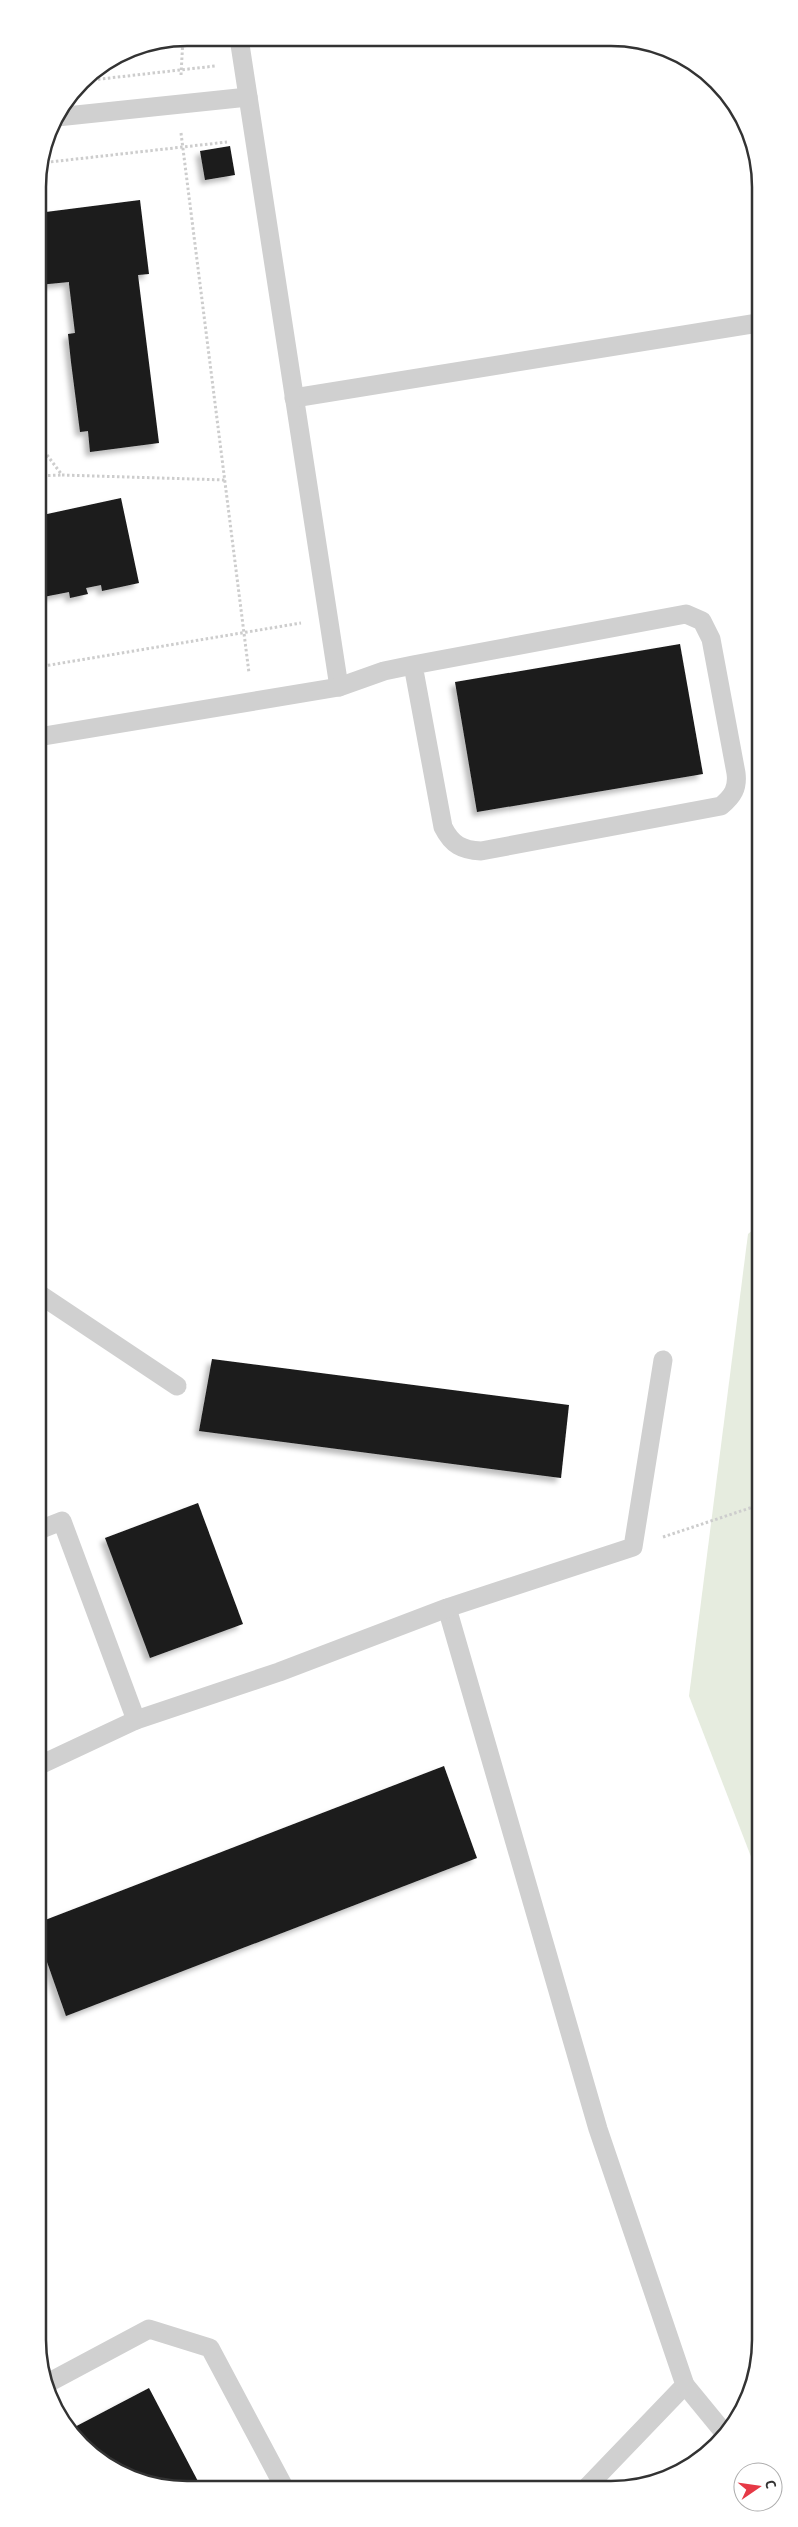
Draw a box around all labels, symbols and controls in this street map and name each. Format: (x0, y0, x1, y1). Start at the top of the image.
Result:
north arrow (733, 2462, 783, 2512)
text: С (761, 2478, 780, 2490)

